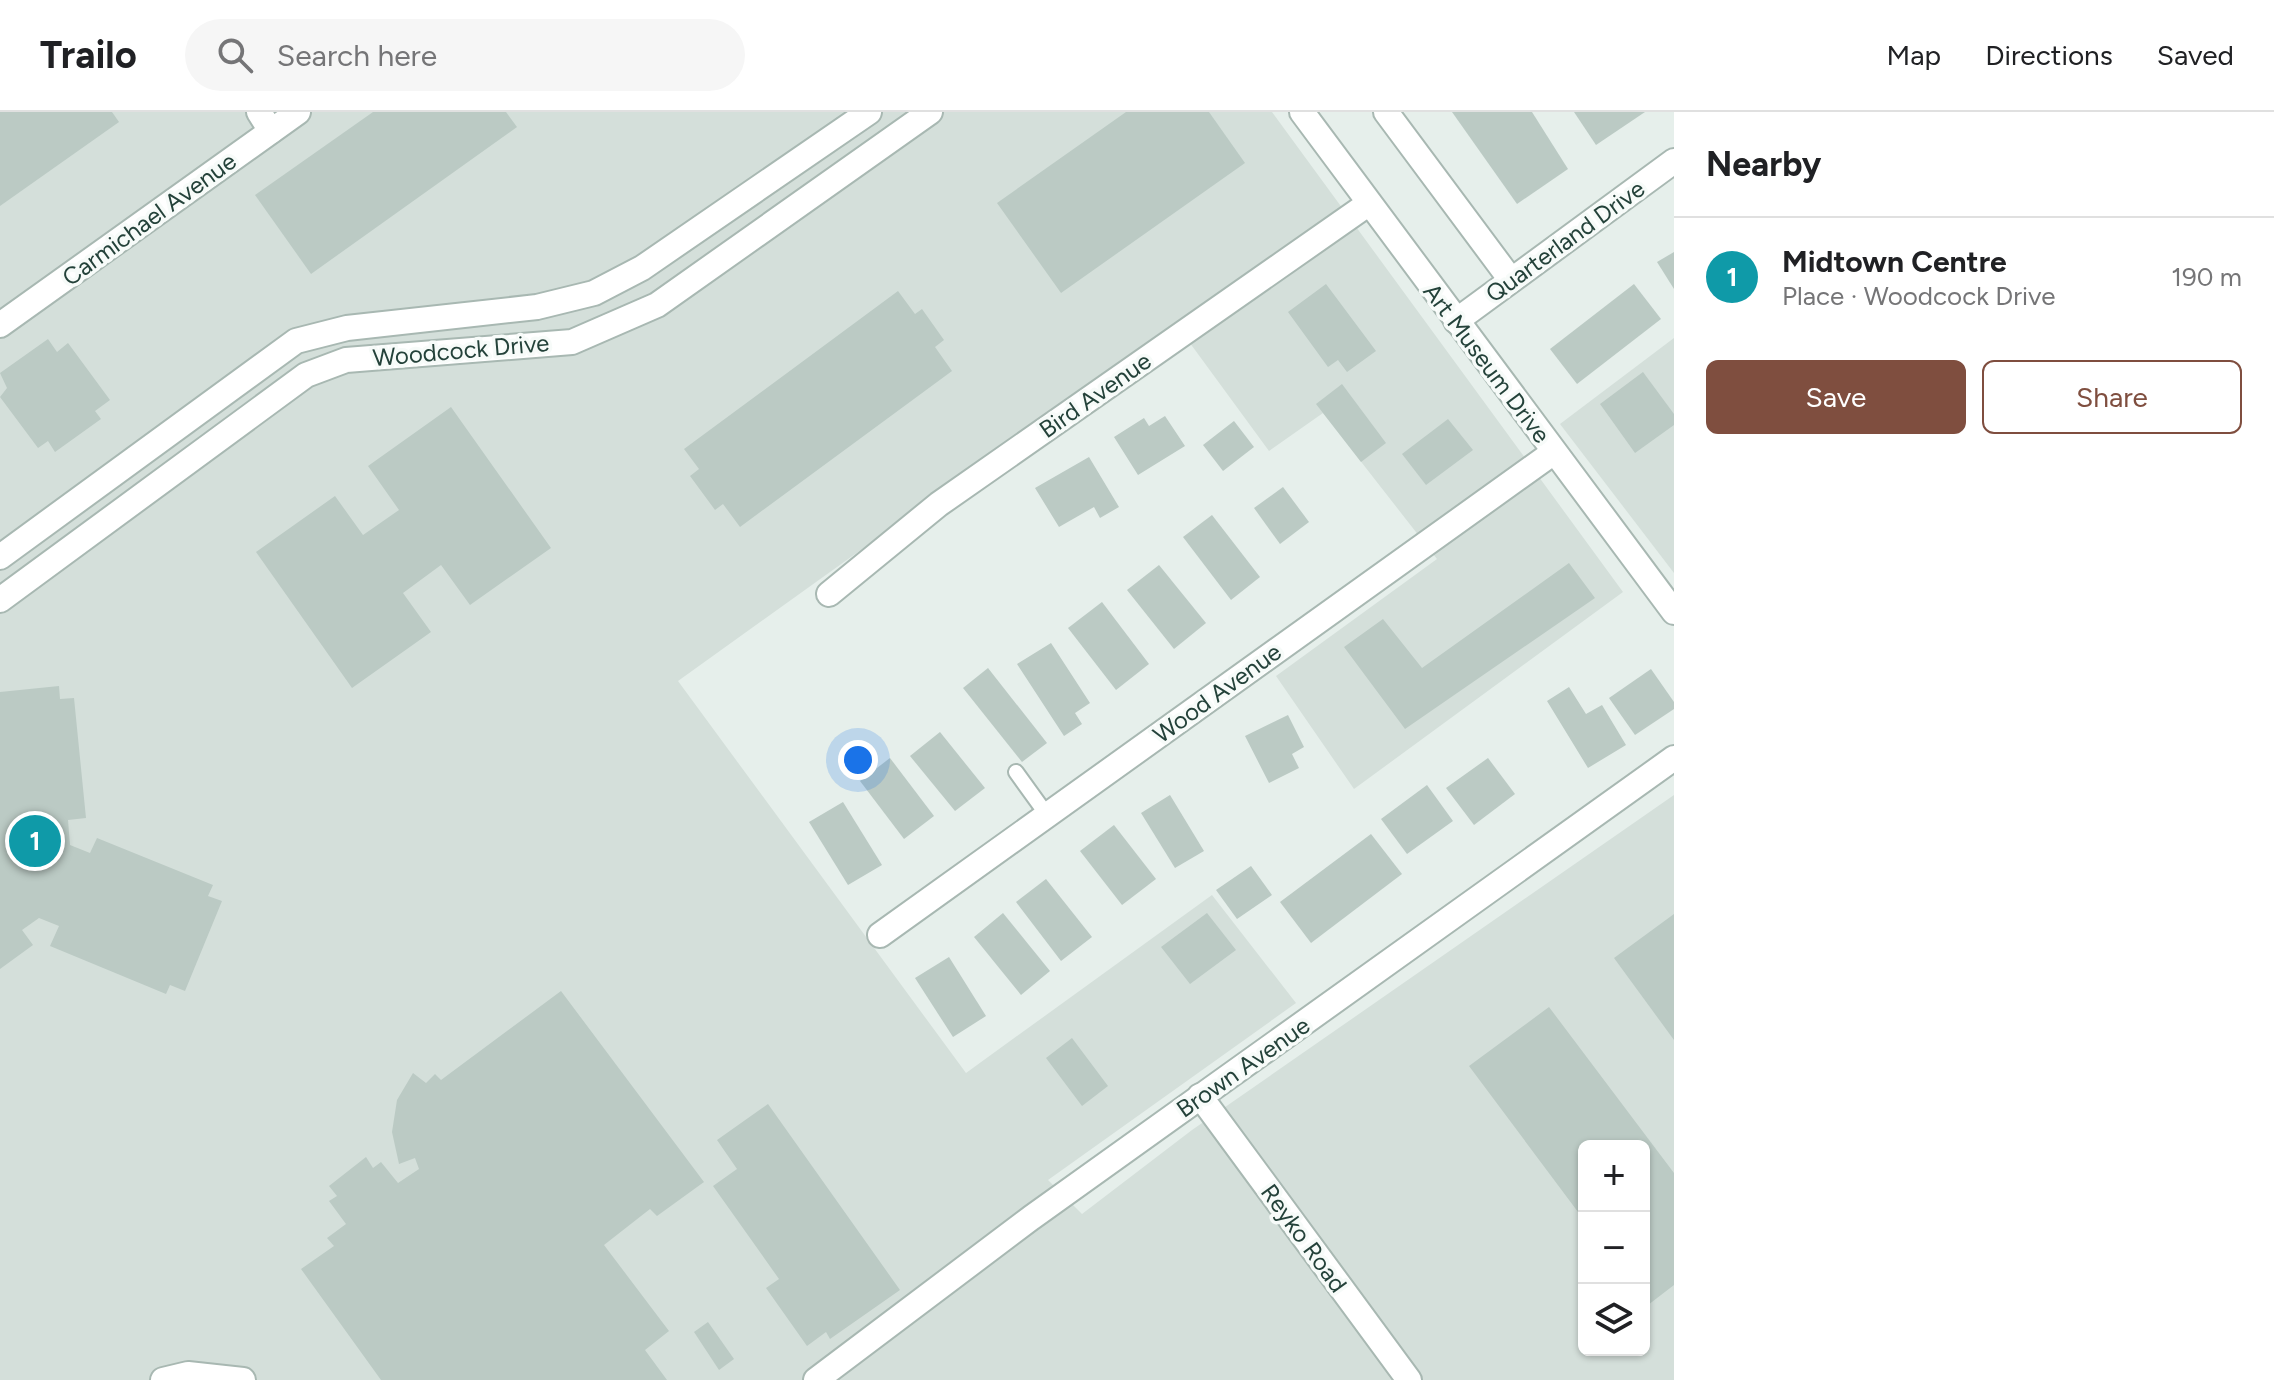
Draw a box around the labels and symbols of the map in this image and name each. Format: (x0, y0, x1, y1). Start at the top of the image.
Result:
street label: Carmichael Avenue (56, 146, 242, 292)
street label: Quarterland Drive (1480, 174, 1650, 308)
street label: Art Museum Drive (1417, 277, 1557, 449)
street label: Woodcock Drive (372, 328, 550, 372)
street label: Bird Avenue (1034, 346, 1156, 444)
street label: Wood Avenue (1147, 637, 1287, 749)
your location (838, 740, 878, 780)
pin: 1 (9, 811, 61, 871)
street label: Brown Avenue (1171, 1010, 1315, 1124)
street label: Reyko Road (1255, 1178, 1353, 1298)

